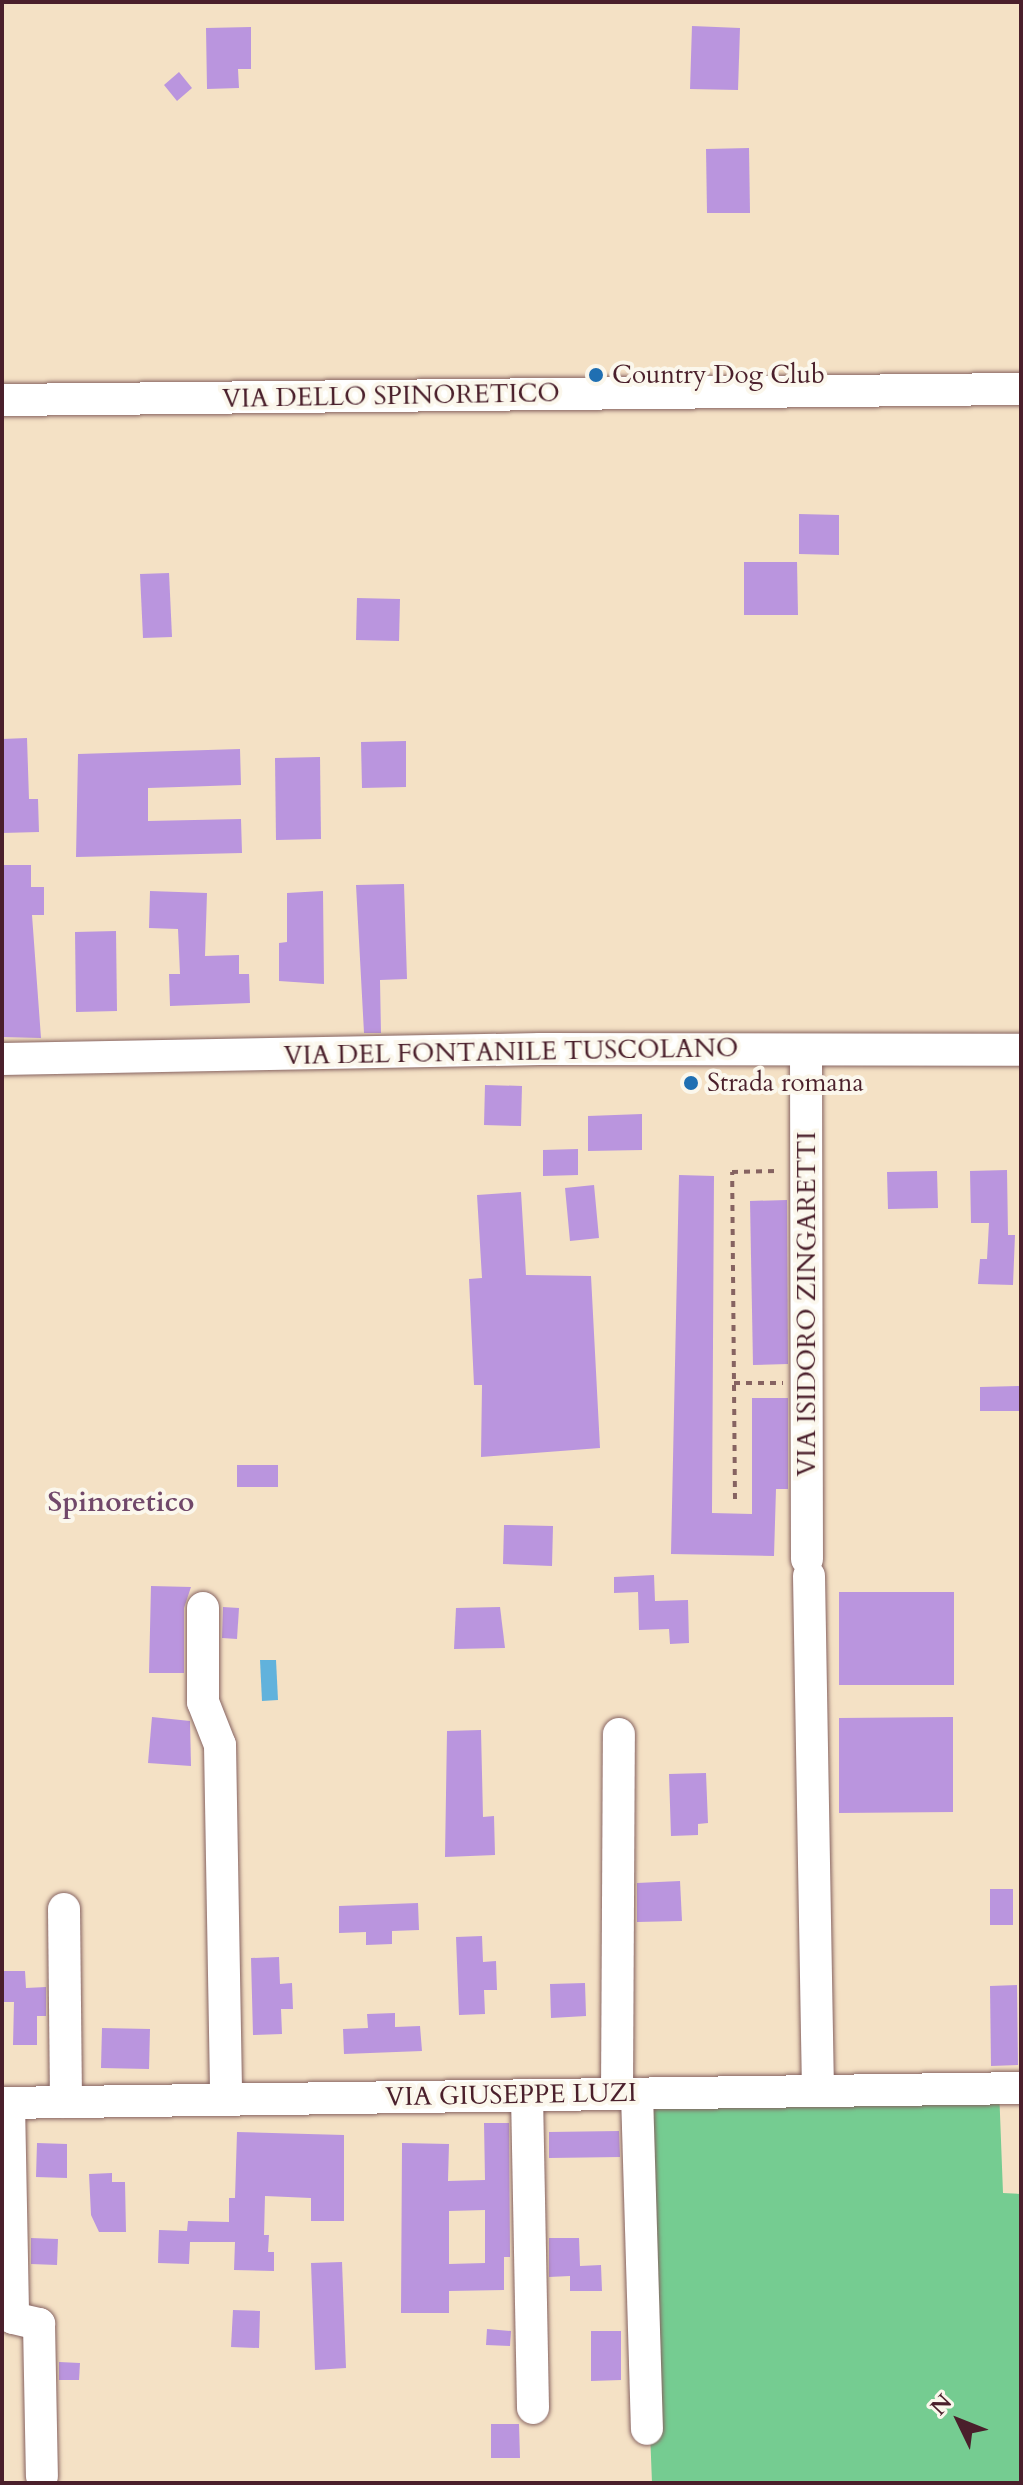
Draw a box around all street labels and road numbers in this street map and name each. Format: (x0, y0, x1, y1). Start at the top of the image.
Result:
street label: VIA DELLO SPINORETICO (222, 377, 560, 415)
street label: VIA DEL FONTANILE TUSCOLANO (283, 1032, 739, 1072)
street label: VIA ISIDORO ZINGARETTI (791, 1131, 823, 1477)
street label: VIA GIUSEPPE LUZI (385, 2077, 637, 2113)

